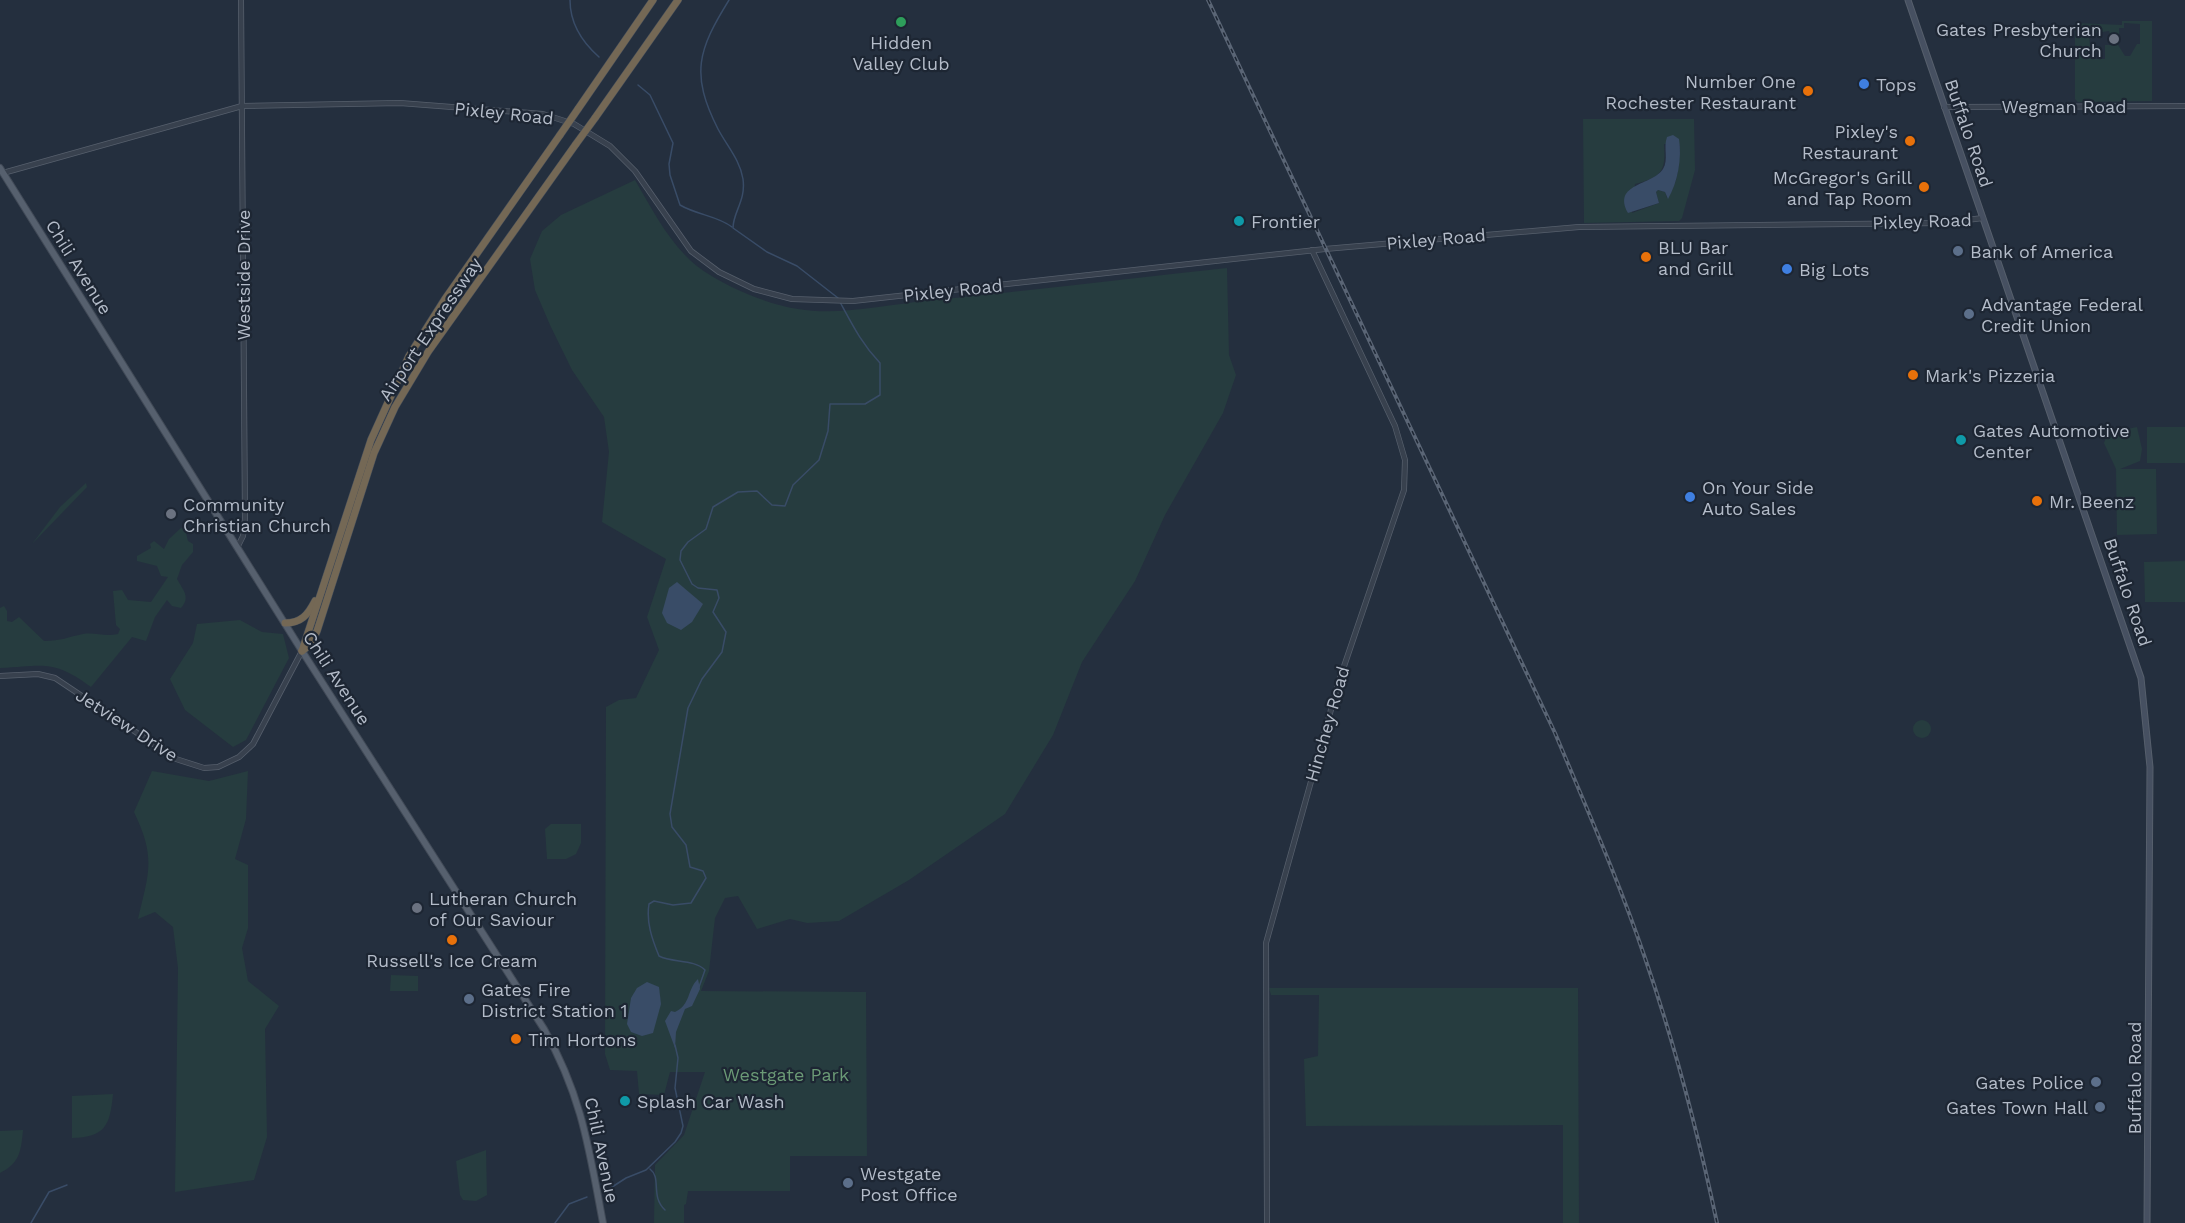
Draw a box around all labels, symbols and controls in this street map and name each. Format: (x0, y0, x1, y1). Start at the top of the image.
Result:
marker: Hidden Valley Club (894, 15, 908, 29)
place label: Gates Presbyterian Church (1936, 19, 2102, 61)
place label: Hidden Valley Club (853, 32, 949, 74)
marker: Gates Presbyterian Church (2107, 32, 2121, 46)
place label: Number One Rochester Restaurant (1605, 71, 1796, 113)
place label: Tops (1876, 74, 1916, 95)
street label: Buffalo Road (1941, 76, 1997, 190)
marker: Tops (1857, 77, 1871, 91)
marker: Number One Rochester Restaurant (1801, 84, 1815, 98)
street label: Wegman Road (2001, 96, 2127, 117)
street label: Pixley Road (453, 97, 555, 129)
place label: Pixley's Restaurant (1802, 121, 1898, 163)
marker: Pixley's Restaurant (1903, 134, 1917, 148)
place label: McGregor's Grill and Tap Room (1773, 167, 1912, 209)
marker: McGregor's Grill and Tap Room (1917, 180, 1931, 194)
street label: Pixley Road (1872, 209, 1972, 233)
street label: Westside Drive (233, 210, 254, 340)
place label: Frontier (1251, 211, 1320, 232)
marker: Frontier (1232, 214, 1246, 228)
street label: Chili Avenue (42, 216, 116, 318)
street label: Pixley Road (1385, 224, 1487, 254)
place label: BLU Bar and Grill (1658, 237, 1733, 279)
place label: Bank of America (1970, 241, 2113, 262)
marker: Bank of America (1951, 244, 1965, 258)
marker: BLU Bar and Grill (1639, 250, 1653, 264)
street label: Airport Expressway (374, 253, 486, 405)
place label: Big Lots (1799, 259, 1869, 280)
marker: Big Lots (1780, 262, 1794, 276)
street label: Pixley Road (902, 274, 1004, 306)
place label: Advantage Federal Credit Union (1981, 294, 2143, 336)
marker: Advantage Federal Credit Union (1962, 307, 1976, 321)
place label: Mark's Pizzeria (1925, 365, 2055, 386)
marker: Mark's Pizzeria (1906, 368, 1920, 382)
place label: Gates Automotive Center (1973, 420, 2130, 462)
marker: Gates Automotive Center (1954, 433, 1968, 447)
place label: On Your Side Auto Sales (1702, 477, 1814, 519)
marker: On Your Side Auto Sales (1683, 490, 1697, 504)
place label: Mr. Beenz (2049, 491, 2134, 512)
place label: Community Christian Church (183, 494, 331, 536)
marker: Mr. Beenz (2030, 494, 2044, 508)
marker: Community Christian Church (164, 507, 178, 521)
street label: Buffalo Road (2100, 535, 2156, 649)
street label: Chili Avenue (299, 627, 375, 729)
street label: Hinchey Road (1300, 664, 1354, 784)
street label: Jetview Drive (72, 684, 182, 766)
place label: Lutheran Church of Our Saviour (429, 888, 577, 930)
marker: Lutheran Church of Our Saviour (410, 901, 424, 915)
marker: Russell's Ice Cream (445, 933, 459, 947)
place label: Russell's Ice Cream (366, 950, 538, 971)
place label: Gates Fire District Station 1 (481, 979, 628, 1021)
marker: Gates Fire District Station 1 (462, 992, 476, 1006)
street label: Buffalo Road (2124, 1021, 2145, 1135)
place label: Tim Hortons (528, 1029, 636, 1050)
marker: Tim Hortons (509, 1032, 523, 1046)
park label: Westgate Park (723, 1064, 849, 1085)
place label: Gates Police (1975, 1072, 2084, 1093)
marker: Gates Police (2089, 1075, 2103, 1089)
place label: Splash Car Wash (637, 1091, 785, 1112)
marker: Splash Car Wash (618, 1094, 632, 1108)
street label: Chili Avenue (581, 1095, 623, 1205)
place label: Gates Town Hall (1946, 1097, 2088, 1118)
marker: Gates Town Hall (2093, 1100, 2107, 1114)
place label: Westgate Post Office (860, 1163, 958, 1205)
marker: Westgate Post Office (841, 1176, 855, 1190)

